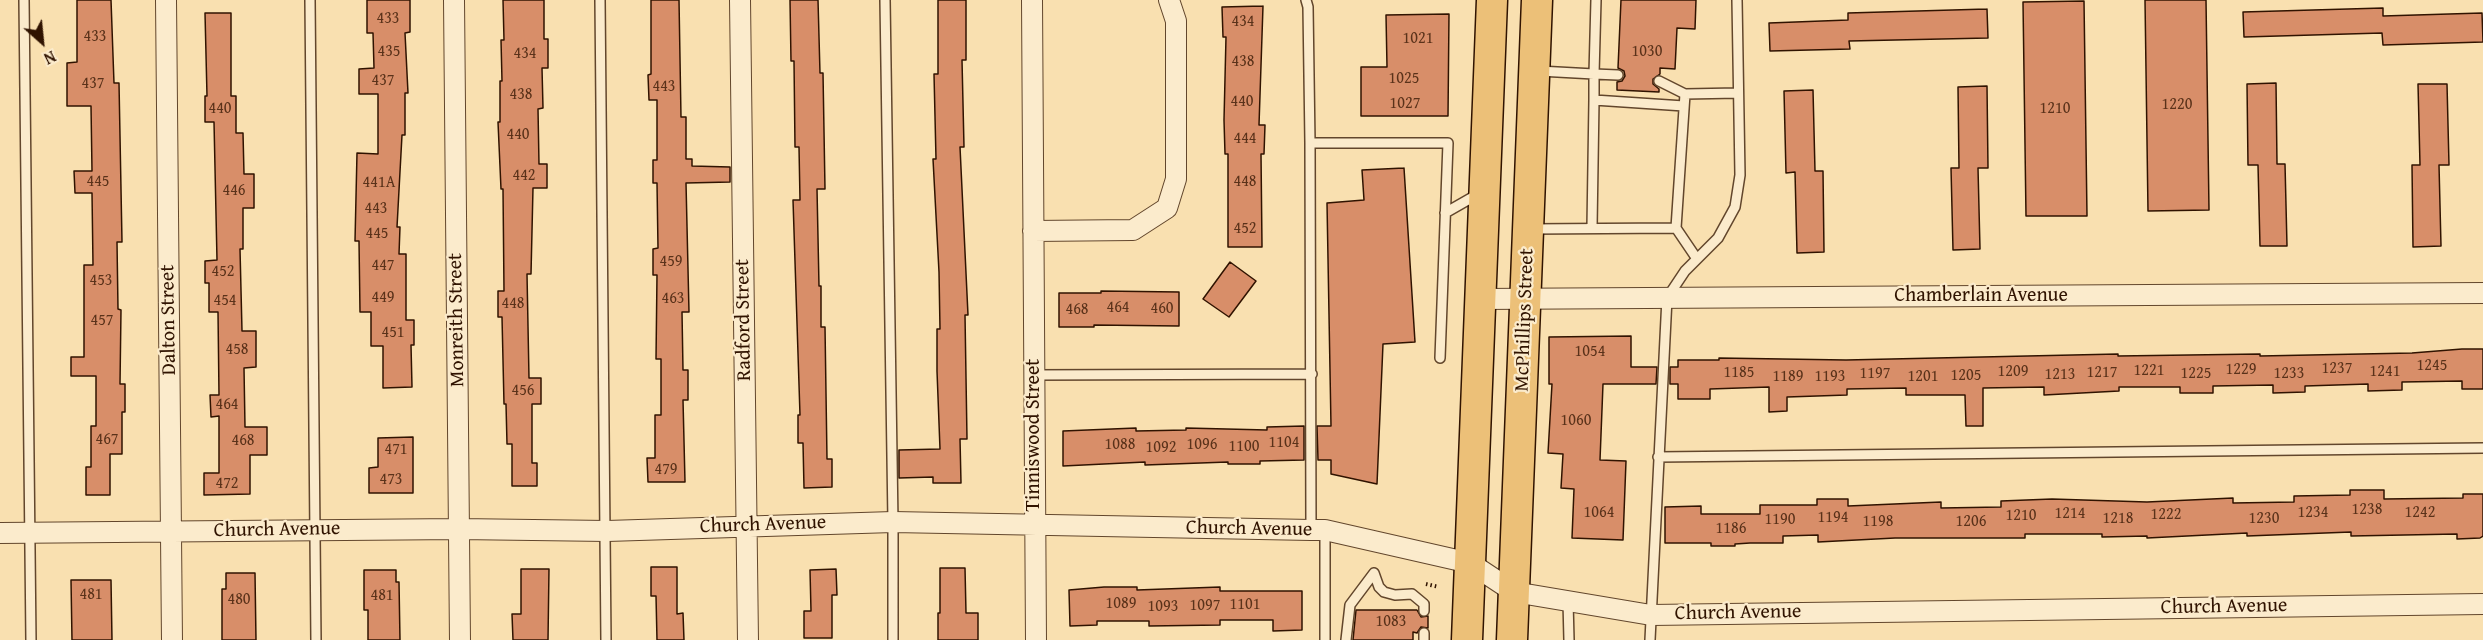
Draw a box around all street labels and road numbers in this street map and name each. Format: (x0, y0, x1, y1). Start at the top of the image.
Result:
street label: McPhillips Street (1511, 248, 1539, 392)
street label: Monreith Street (444, 253, 470, 387)
street label: Radford Street (731, 259, 757, 381)
street label: Dalton Street (156, 264, 182, 376)
street label: Chamberlain Avenue (1894, 284, 2068, 308)
street label: Tinniswood Street (1022, 359, 1046, 511)
street label: Church Avenue (699, 511, 827, 539)
street label: Church Avenue (1186, 516, 1312, 542)
street label: Church Avenue (214, 517, 340, 543)
street label: Church Avenue (2161, 594, 2287, 620)
street label: Church Avenue (1675, 600, 1801, 626)

